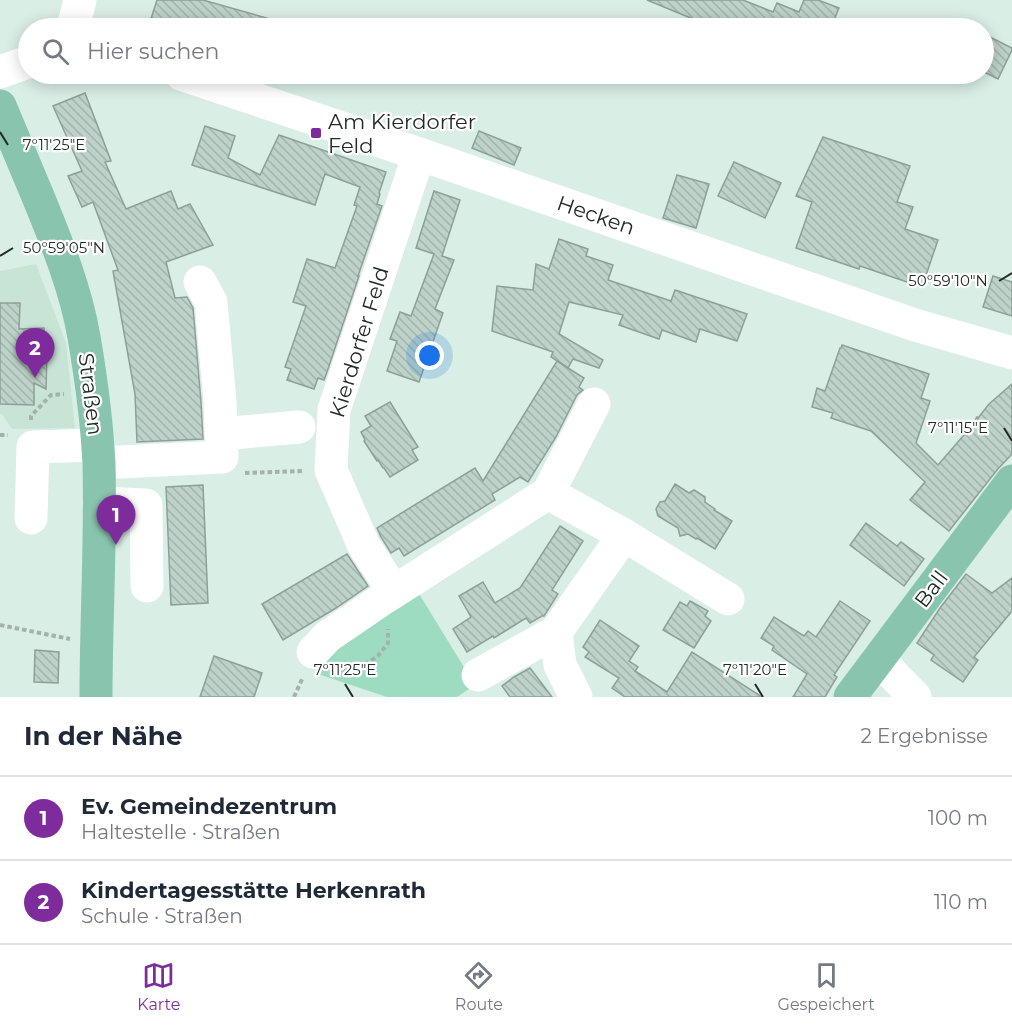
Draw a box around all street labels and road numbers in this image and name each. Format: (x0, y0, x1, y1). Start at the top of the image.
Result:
street label: Hecken (554, 190, 638, 240)
street label: Kierdorfer Feld (324, 264, 394, 420)
street label: Straßen (74, 352, 108, 436)
street label: Ball (909, 566, 953, 612)

